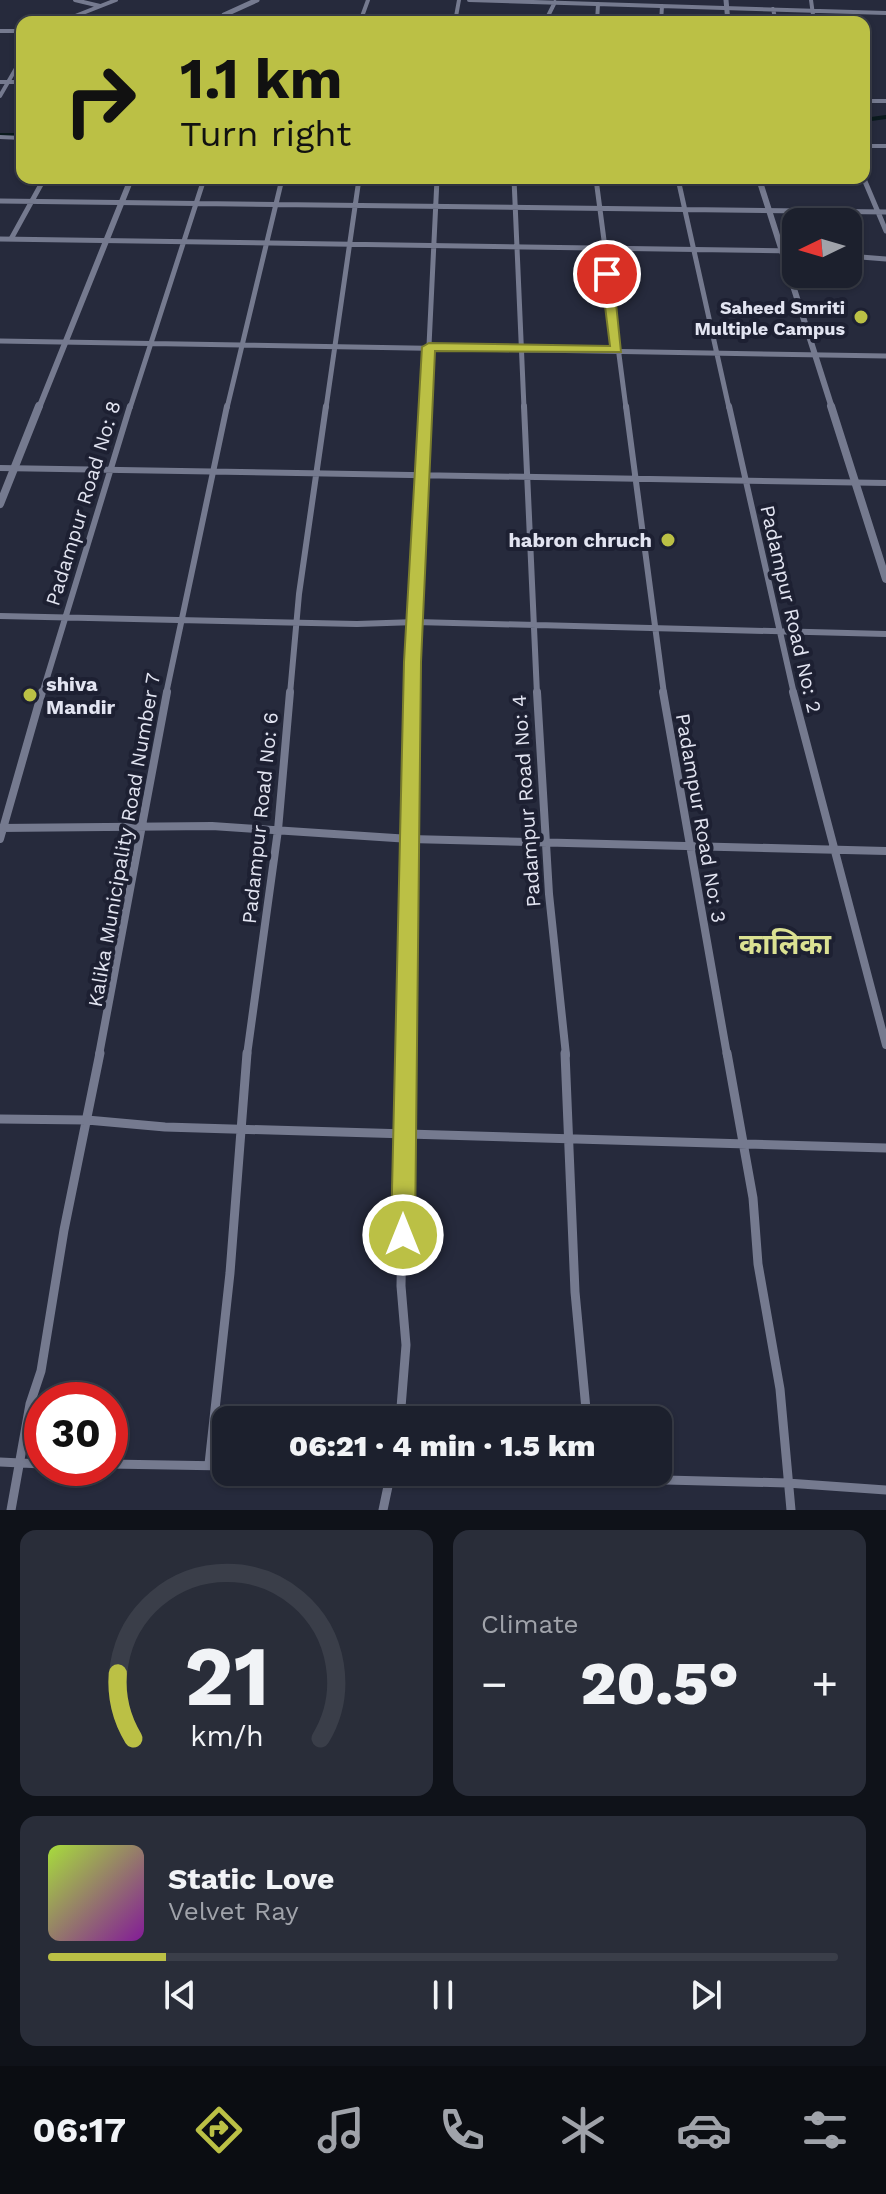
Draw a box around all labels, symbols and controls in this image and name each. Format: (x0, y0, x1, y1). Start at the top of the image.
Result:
text: 1.1 km (180, 46, 342, 112)
icon: right (48, 48, 152, 152)
text: Turn right (180, 113, 351, 155)
north arrow (782, 208, 862, 288)
map controls (782, 208, 862, 288)
pin (573, 240, 641, 308)
icon: arrive (585, 252, 629, 296)
place label: Saheed Smriti Multiple Campus (694, 297, 845, 339)
marker: Saheed Smriti Multiple Campus (852, 308, 870, 326)
street label: Padampur Road No: 8 (40, 398, 126, 608)
street label: Padampur Road No: 2 (755, 503, 827, 715)
place label: habron chruch (508, 528, 652, 552)
marker: habron chruch (659, 531, 677, 549)
street label: Kalika Municipality Road Number 7 (83, 671, 165, 1009)
place label: shiva Mandir (46, 672, 115, 719)
marker: shiva Mandir (21, 686, 39, 704)
street label: Padampur Road No: 4 (507, 694, 545, 908)
street label: Padampur Road No: 6 (237, 711, 283, 925)
street label: Padampur Road No: 3 (671, 711, 731, 925)
district label: कालिका (739, 928, 832, 961)
position arrow (361, 1193, 445, 1277)
speed limit sign: 30 (24, 1382, 128, 1486)
text: 06:21 · 4 min · 1.5 km (289, 1428, 595, 1463)
text: Climate (481, 1609, 579, 1639)
text: 21 (184, 1628, 269, 1725)
text: 20.5° (580, 1648, 739, 1719)
text: − (481, 1658, 508, 1710)
text: + (811, 1658, 838, 1710)
text: km/h (190, 1719, 263, 1753)
text: Static Love (168, 1861, 334, 1896)
text: Velvet Ray (168, 1896, 299, 1926)
icon: previous (158, 1973, 202, 2017)
icon: pause (421, 1973, 465, 2017)
icon: next (684, 1973, 728, 2017)
icon: directions (191, 2102, 247, 2158)
icon: music (313, 2102, 369, 2158)
icon: phone (434, 2102, 490, 2158)
icon: climate (555, 2102, 611, 2158)
icon: car (676, 2102, 732, 2158)
icon: filters (797, 2102, 853, 2158)
text: 06:17 (33, 2109, 126, 2151)

